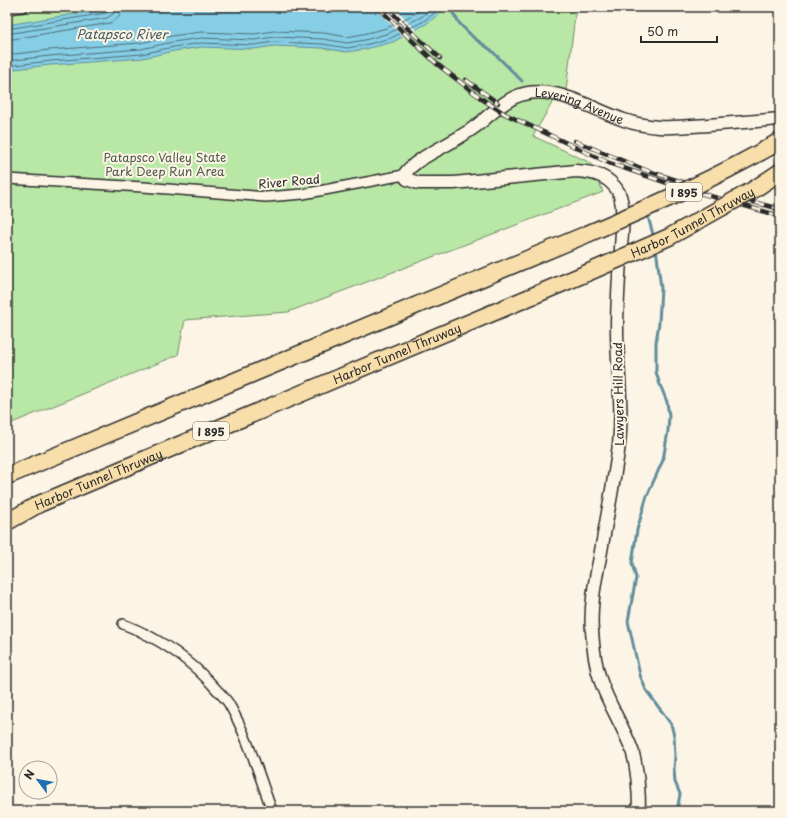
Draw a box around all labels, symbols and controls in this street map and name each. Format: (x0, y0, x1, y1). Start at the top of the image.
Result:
scale bar (641, 18, 717, 44)
text: 50 m (647, 22, 678, 40)
water label: Patapsco River (77, 24, 169, 43)
street label: Levering Avenue (535, 83, 627, 128)
park label: Patapsco Valley State Park Deep Run Area (104, 148, 226, 180)
street label: River Road (257, 169, 321, 193)
street label: Harbor Tunnel Thruway (628, 182, 757, 262)
road number: I 895 (666, 183, 702, 201)
street label: Harbor Tunnel Thruway (330, 318, 464, 388)
street label: Lawyers Hill Road (608, 342, 628, 446)
road number: I 895 (193, 422, 229, 440)
street label: Harbor Tunnel Thruway (31, 444, 165, 514)
north arrow (18, 760, 58, 800)
text: N (20, 766, 39, 783)

